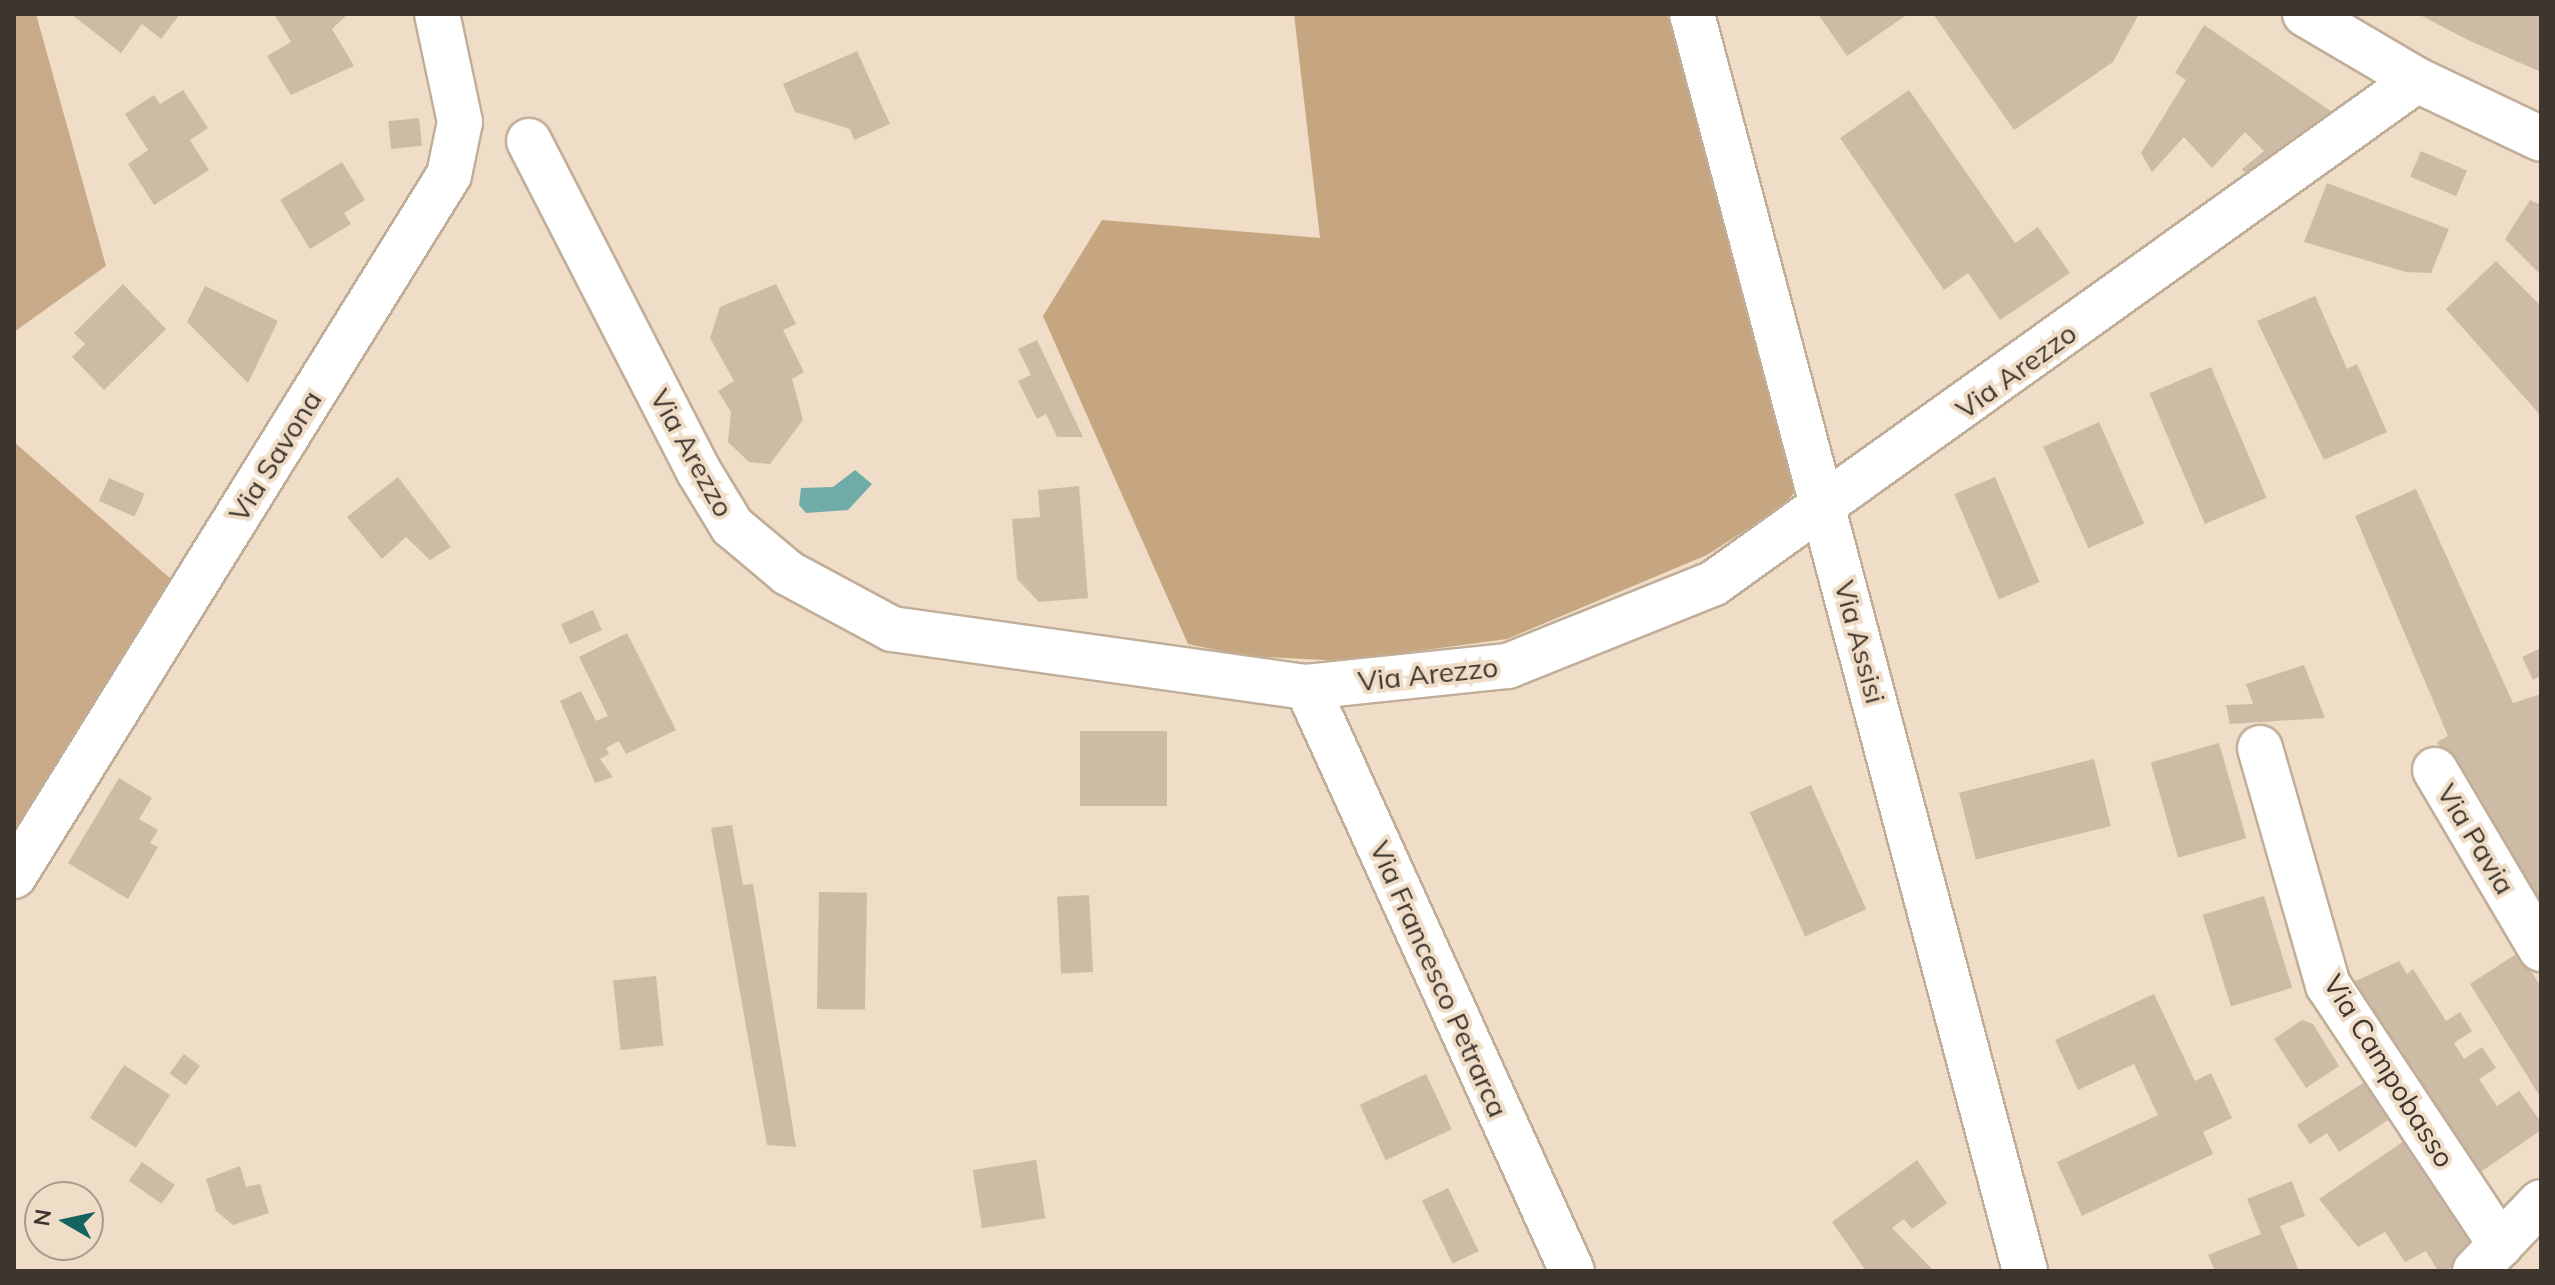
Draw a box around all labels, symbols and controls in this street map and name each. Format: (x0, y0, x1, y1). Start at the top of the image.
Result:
street label: Via Arezzo (1949, 316, 2083, 426)
street label: Via Arezzo (643, 383, 741, 523)
street label: Via Savona (221, 384, 329, 528)
street label: Via Assisi (1828, 577, 1892, 707)
street label: Via Arezzo (1356, 650, 1500, 698)
street label: Via Pavia (2430, 778, 2522, 900)
street label: Via Francesco Petrarca (1363, 836, 1515, 1122)
street label: Via Campobasso (2316, 969, 2462, 1173)
north arrow (24, 1181, 104, 1261)
text: N (27, 1207, 57, 1228)

